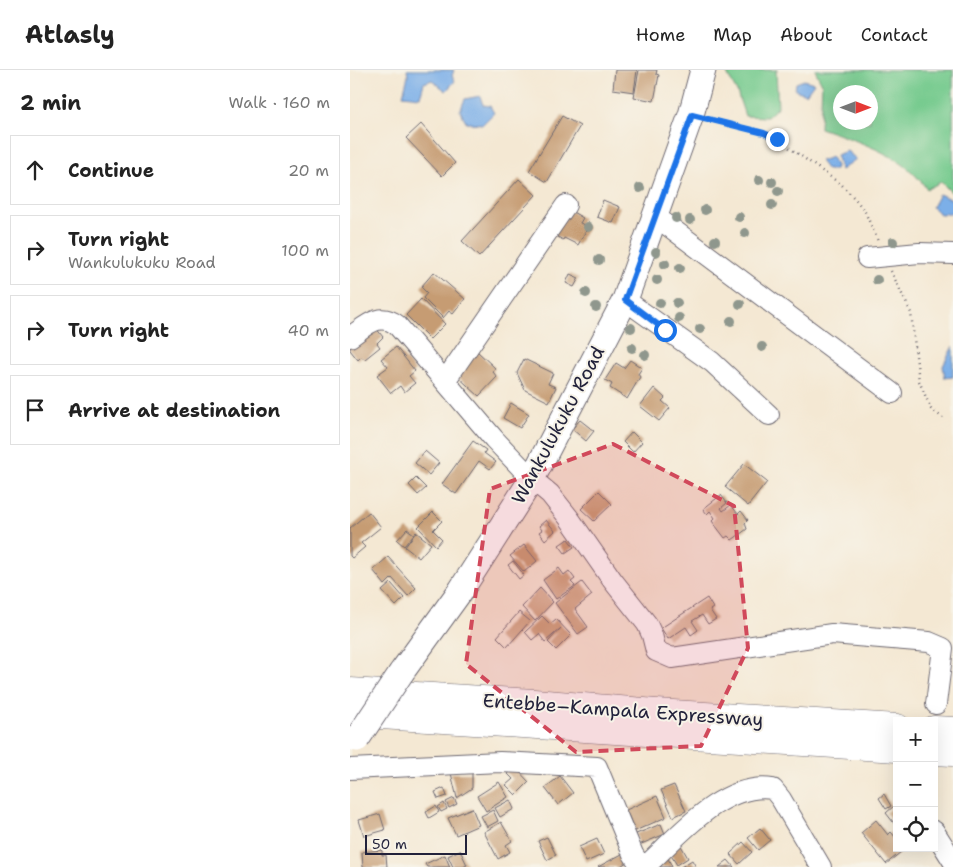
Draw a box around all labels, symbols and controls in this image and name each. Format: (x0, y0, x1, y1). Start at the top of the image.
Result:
text: Atlasly (25, 19, 115, 51)
text: Home (636, 23, 685, 47)
text: Map (713, 23, 752, 47)
text: About (780, 23, 833, 47)
text: Contact (861, 23, 928, 47)
north arrow (833, 85, 878, 130)
text: 2 min (20, 89, 81, 117)
text: Walk · 160 m (229, 92, 330, 113)
route end (766, 128, 789, 151)
icon: ahead (21, 156, 49, 184)
text: Continue (68, 158, 154, 183)
text: 20 m (288, 160, 329, 181)
text: Turn right (68, 227, 169, 252)
icon: right (21, 236, 49, 264)
text: 100 m (281, 240, 329, 261)
text: Wankulukuku Road (68, 252, 216, 273)
icon: right (21, 316, 49, 344)
text: Turn right (68, 318, 169, 343)
route start (654, 319, 677, 342)
text: 40 m (287, 320, 329, 341)
street label: Wankulukuku Road (506, 342, 610, 508)
icon: arrive (21, 396, 49, 424)
text: Arrive at destination (68, 398, 280, 423)
street label: Entebbe–Kampala Expressway (482, 688, 764, 732)
map controls (893, 717, 938, 852)
button: + (893, 717, 938, 762)
button: − (893, 762, 938, 807)
button: locate (893, 807, 938, 852)
scale bar (365, 832, 468, 855)
text: 50 m (372, 835, 407, 853)

